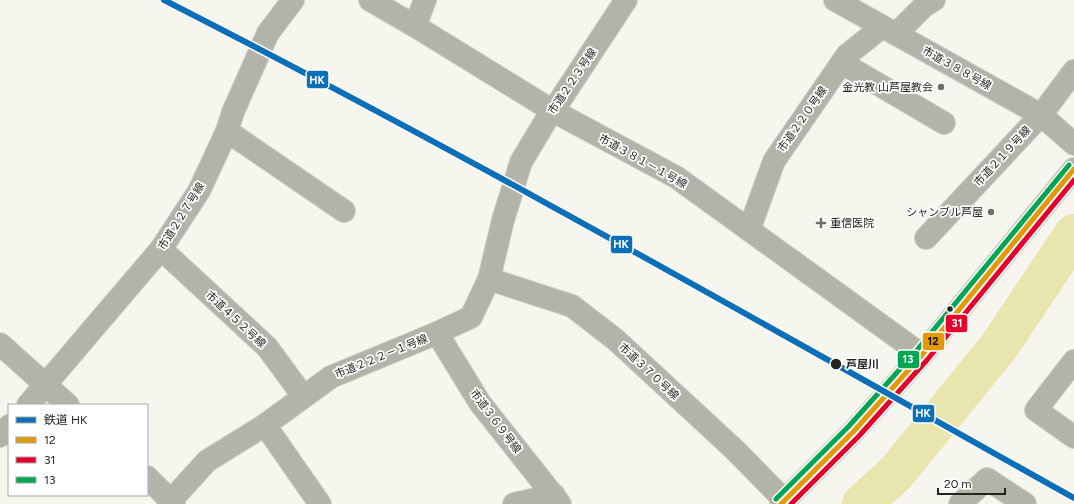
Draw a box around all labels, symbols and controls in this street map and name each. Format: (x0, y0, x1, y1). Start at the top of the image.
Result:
street label: 市道３８８号線 (920, 44, 994, 93)
street label: 市道２２３号線 (545, 46, 599, 117)
line badge: HK (306, 70, 329, 89)
text: HK (309, 74, 325, 87)
place label: 金光教 山芦屋教会 (842, 81, 933, 94)
marker: 金光教 山芦屋教会 (936, 82, 946, 92)
street label: 市道２２０号線 (775, 84, 830, 155)
street label: 市道２１９号線 (971, 124, 1033, 189)
street label: 市道３８１－１号線 (596, 132, 689, 191)
street label: 市道２２７号線 (156, 180, 207, 252)
place label: シャンブル芦屋 (906, 206, 983, 219)
marker: シャンブル芦屋 (986, 207, 996, 217)
marker: 重信医院 (815, 217, 827, 229)
place label: 重信医院 (830, 217, 874, 230)
line badge: HK (610, 235, 633, 254)
text: HK (613, 238, 629, 251)
street label: 市道４５２号線 (203, 288, 268, 350)
unlabelled marker (945, 304, 955, 314)
line badge: 31 (945, 314, 968, 333)
text: 31 (952, 317, 962, 330)
street label: 市道２２２－１号線 (333, 332, 430, 381)
line badge: 12 (922, 332, 945, 351)
text: 12 (927, 335, 939, 348)
street label: 市道３７０号線 (616, 340, 681, 402)
line badge: 13 (897, 350, 920, 369)
text: 13 (903, 353, 913, 366)
marker: 芦屋川 (829, 357, 843, 371)
place label: 芦屋川 (846, 358, 879, 371)
street label: 市道３６９号線 (467, 387, 524, 456)
legend (8, 404, 148, 496)
line badge: HK (912, 404, 935, 423)
text: HK (915, 407, 931, 420)
text: 鉄道 HK (44, 413, 88, 427)
text: 12 (44, 433, 56, 447)
text: 31 (44, 453, 55, 467)
scale bar (938, 470, 1005, 496)
text: 13 (44, 473, 55, 487)
text: 20 m (944, 477, 972, 491)

